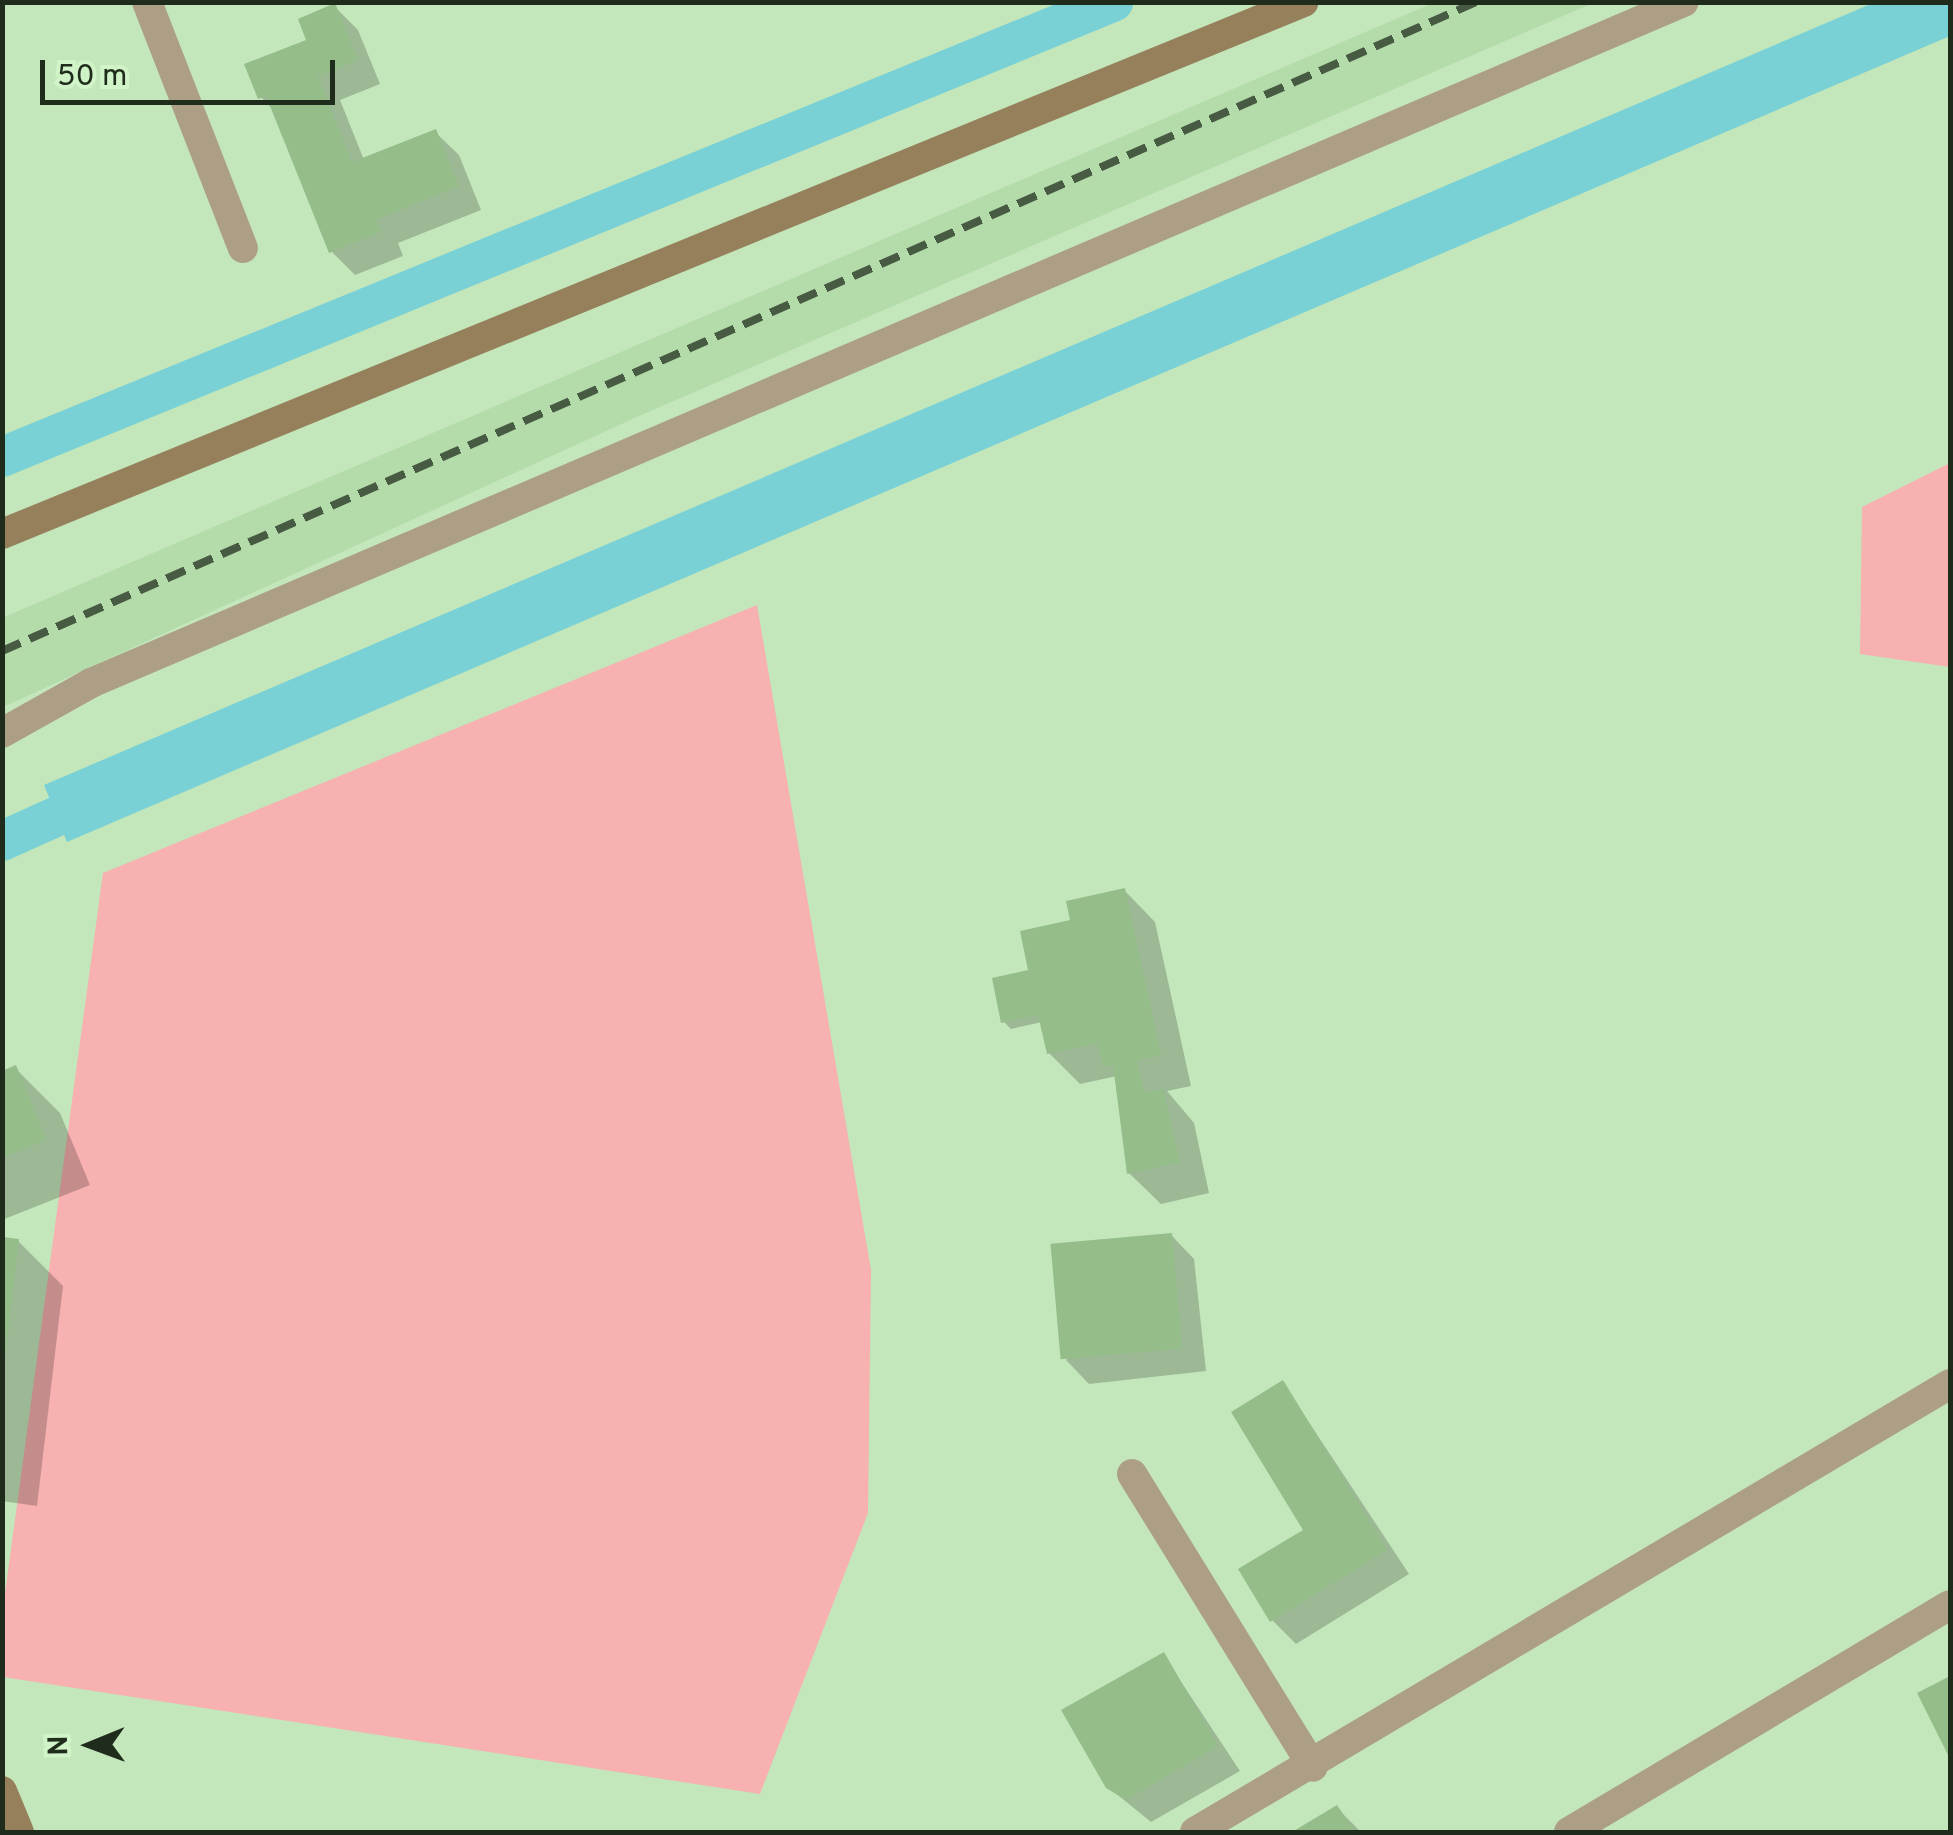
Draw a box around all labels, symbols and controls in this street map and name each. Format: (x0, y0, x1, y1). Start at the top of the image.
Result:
scale bar (45, 40, 340, 102)
text: 50 m (57, 59, 127, 96)
north arrow (40, 1695, 140, 1795)
text: N (42, 1735, 78, 1756)

